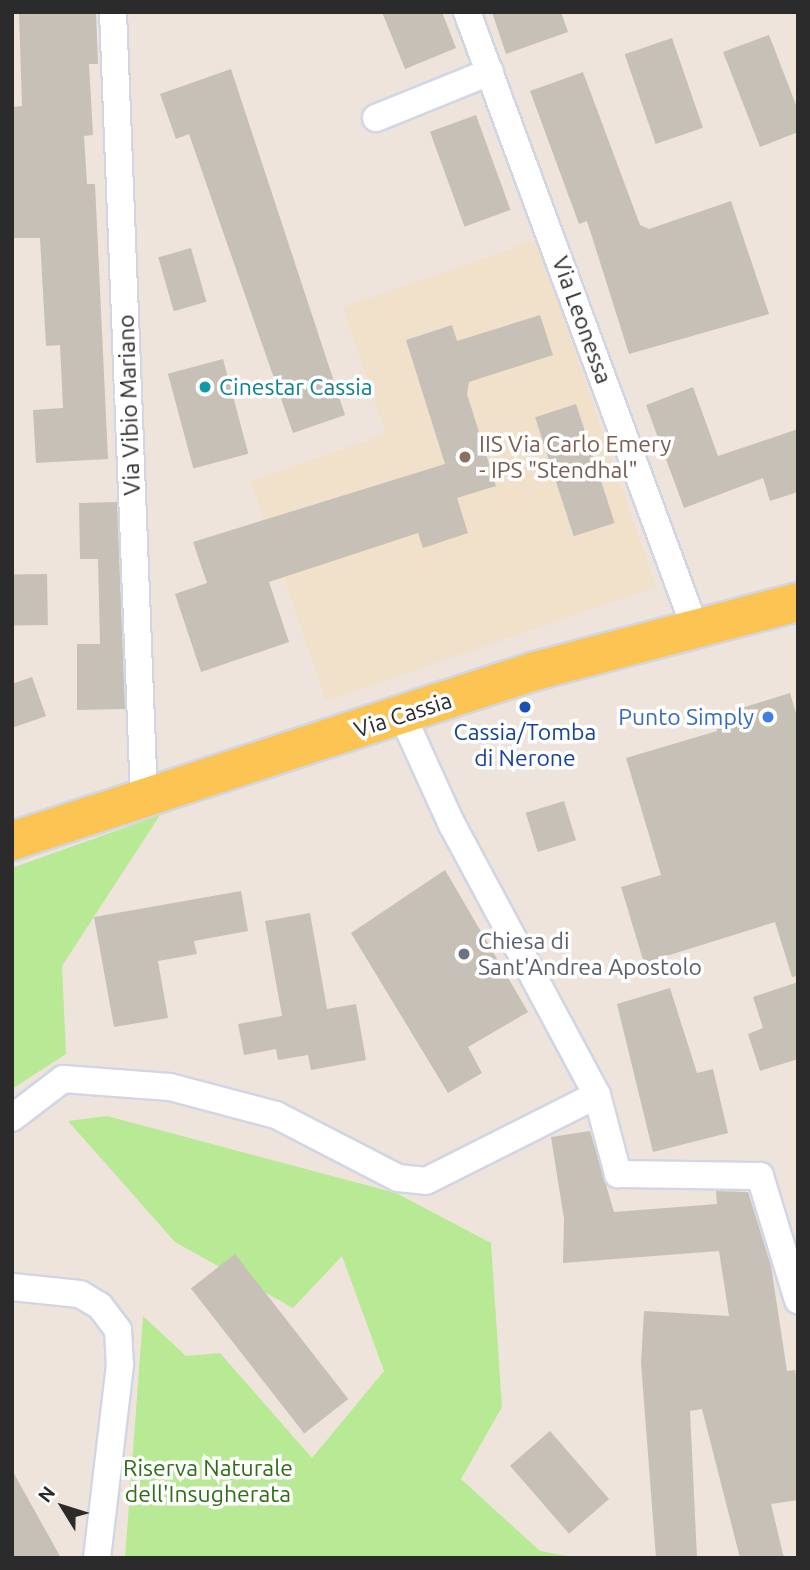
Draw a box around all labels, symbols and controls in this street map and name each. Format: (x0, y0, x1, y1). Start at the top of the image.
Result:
street label: Via Leonessa (546, 253, 618, 387)
street label: Via Vibio Mariano (112, 314, 146, 496)
place label: Cinestar Cassia (219, 373, 373, 401)
marker: Cinestar Cassia (197, 379, 213, 395)
place label: IIS Via Carlo Emery - IPS "Stendhal" (479, 430, 671, 484)
marker: IIS Via Carlo Emery - IPS "Stendhal" (457, 449, 473, 465)
street label: Via Cassia (351, 686, 455, 744)
marker: Cassia/Tomba di Nerone (517, 699, 533, 715)
place label: Punto Simply (618, 703, 754, 731)
marker: Punto Simply (760, 709, 776, 725)
place label: Cassia/Tomba di Nerone (454, 718, 596, 772)
place label: Chiesa di Sant'Andrea Apostolo (478, 927, 702, 981)
marker: Chiesa di Sant'Andrea Apostolo (456, 946, 472, 962)
park label: Riserva Naturale dell'Insugherata (123, 1454, 293, 1508)
north arrow (28, 1472, 98, 1542)
text: N (33, 1482, 59, 1506)

